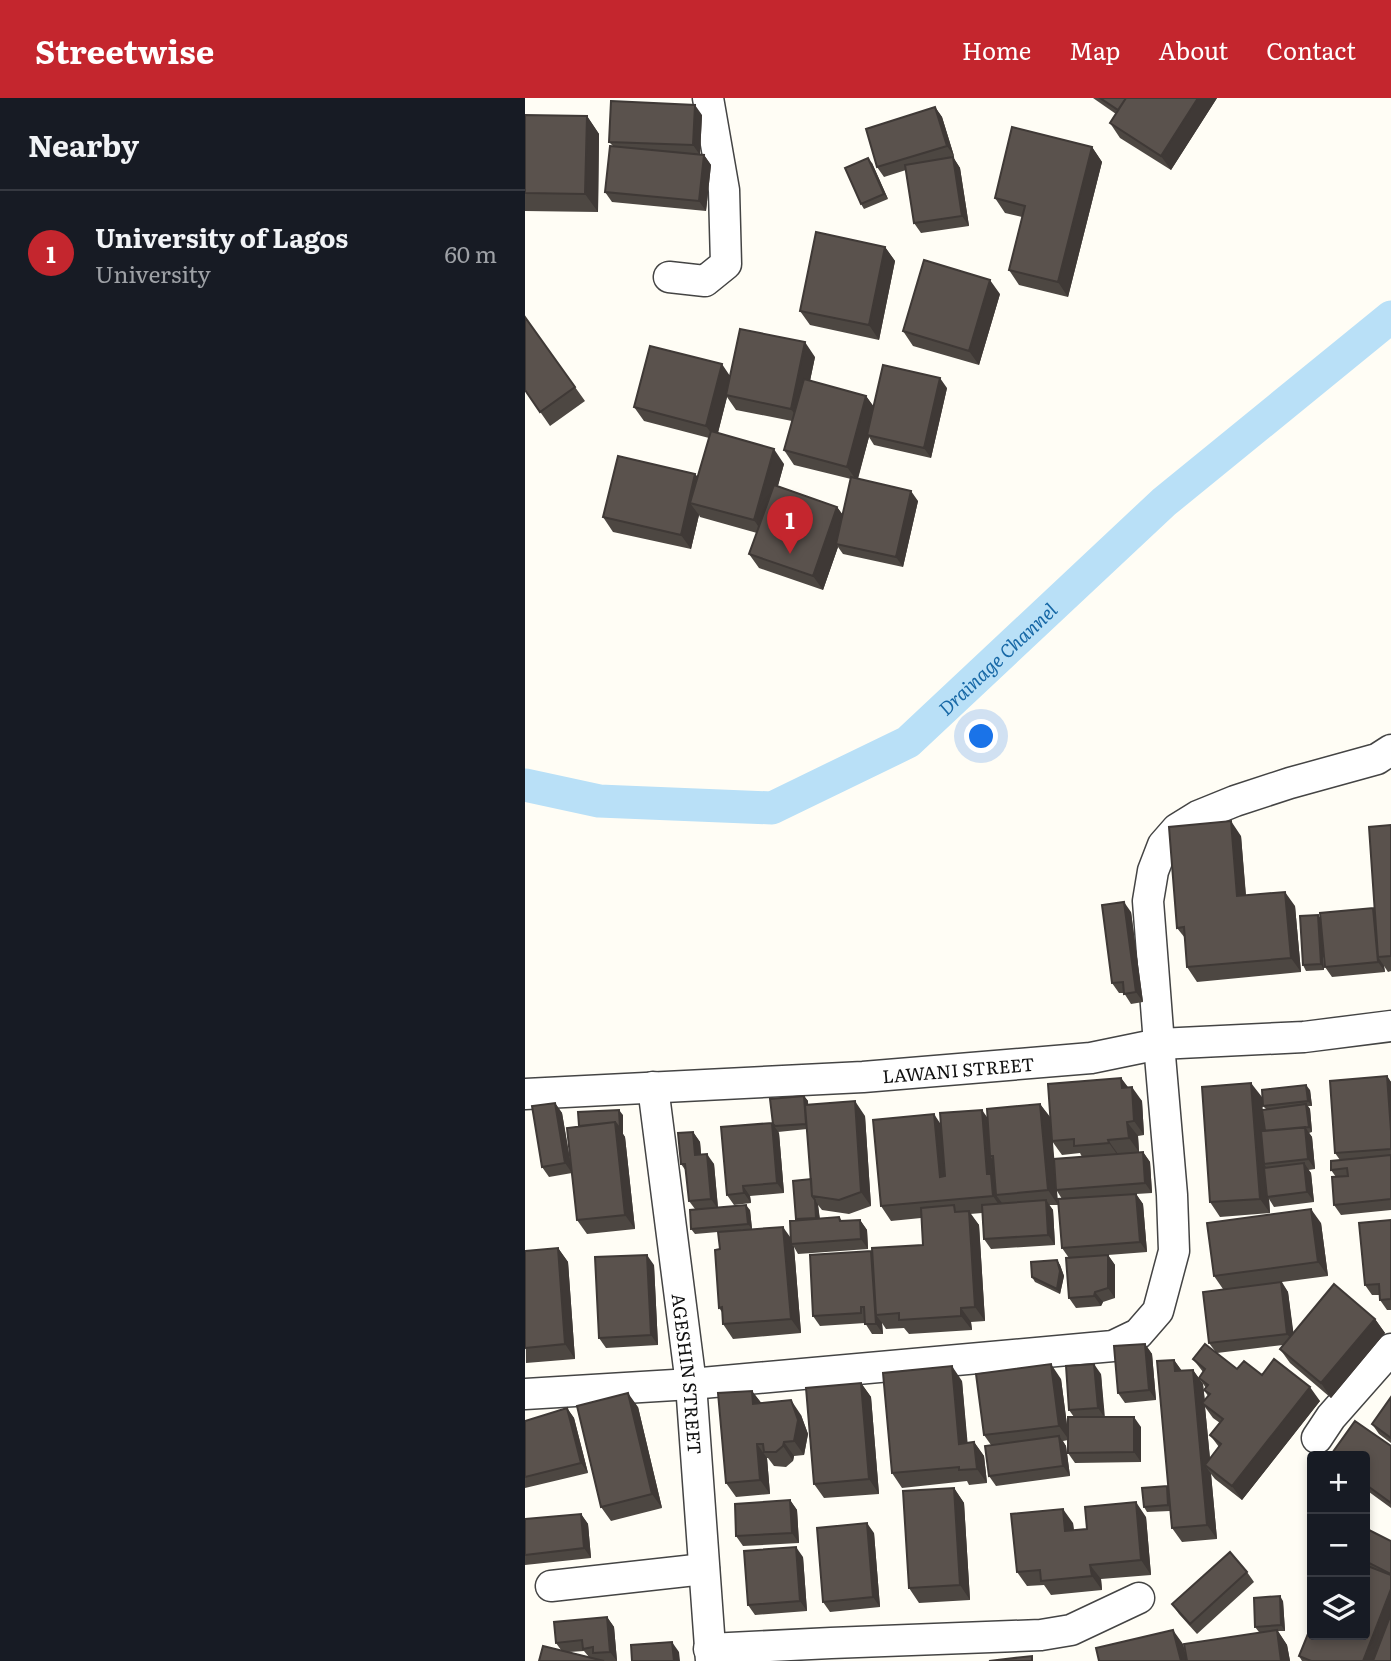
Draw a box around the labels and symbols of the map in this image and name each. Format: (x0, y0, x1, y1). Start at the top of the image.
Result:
pin: 1 (767, 496, 813, 554)
water label: Drainage Channel (931, 595, 1063, 721)
your location (964, 719, 998, 753)
street label: LAWANI STREET (881, 1049, 1035, 1089)
street label: AGESHIN STREET (666, 1291, 710, 1455)

